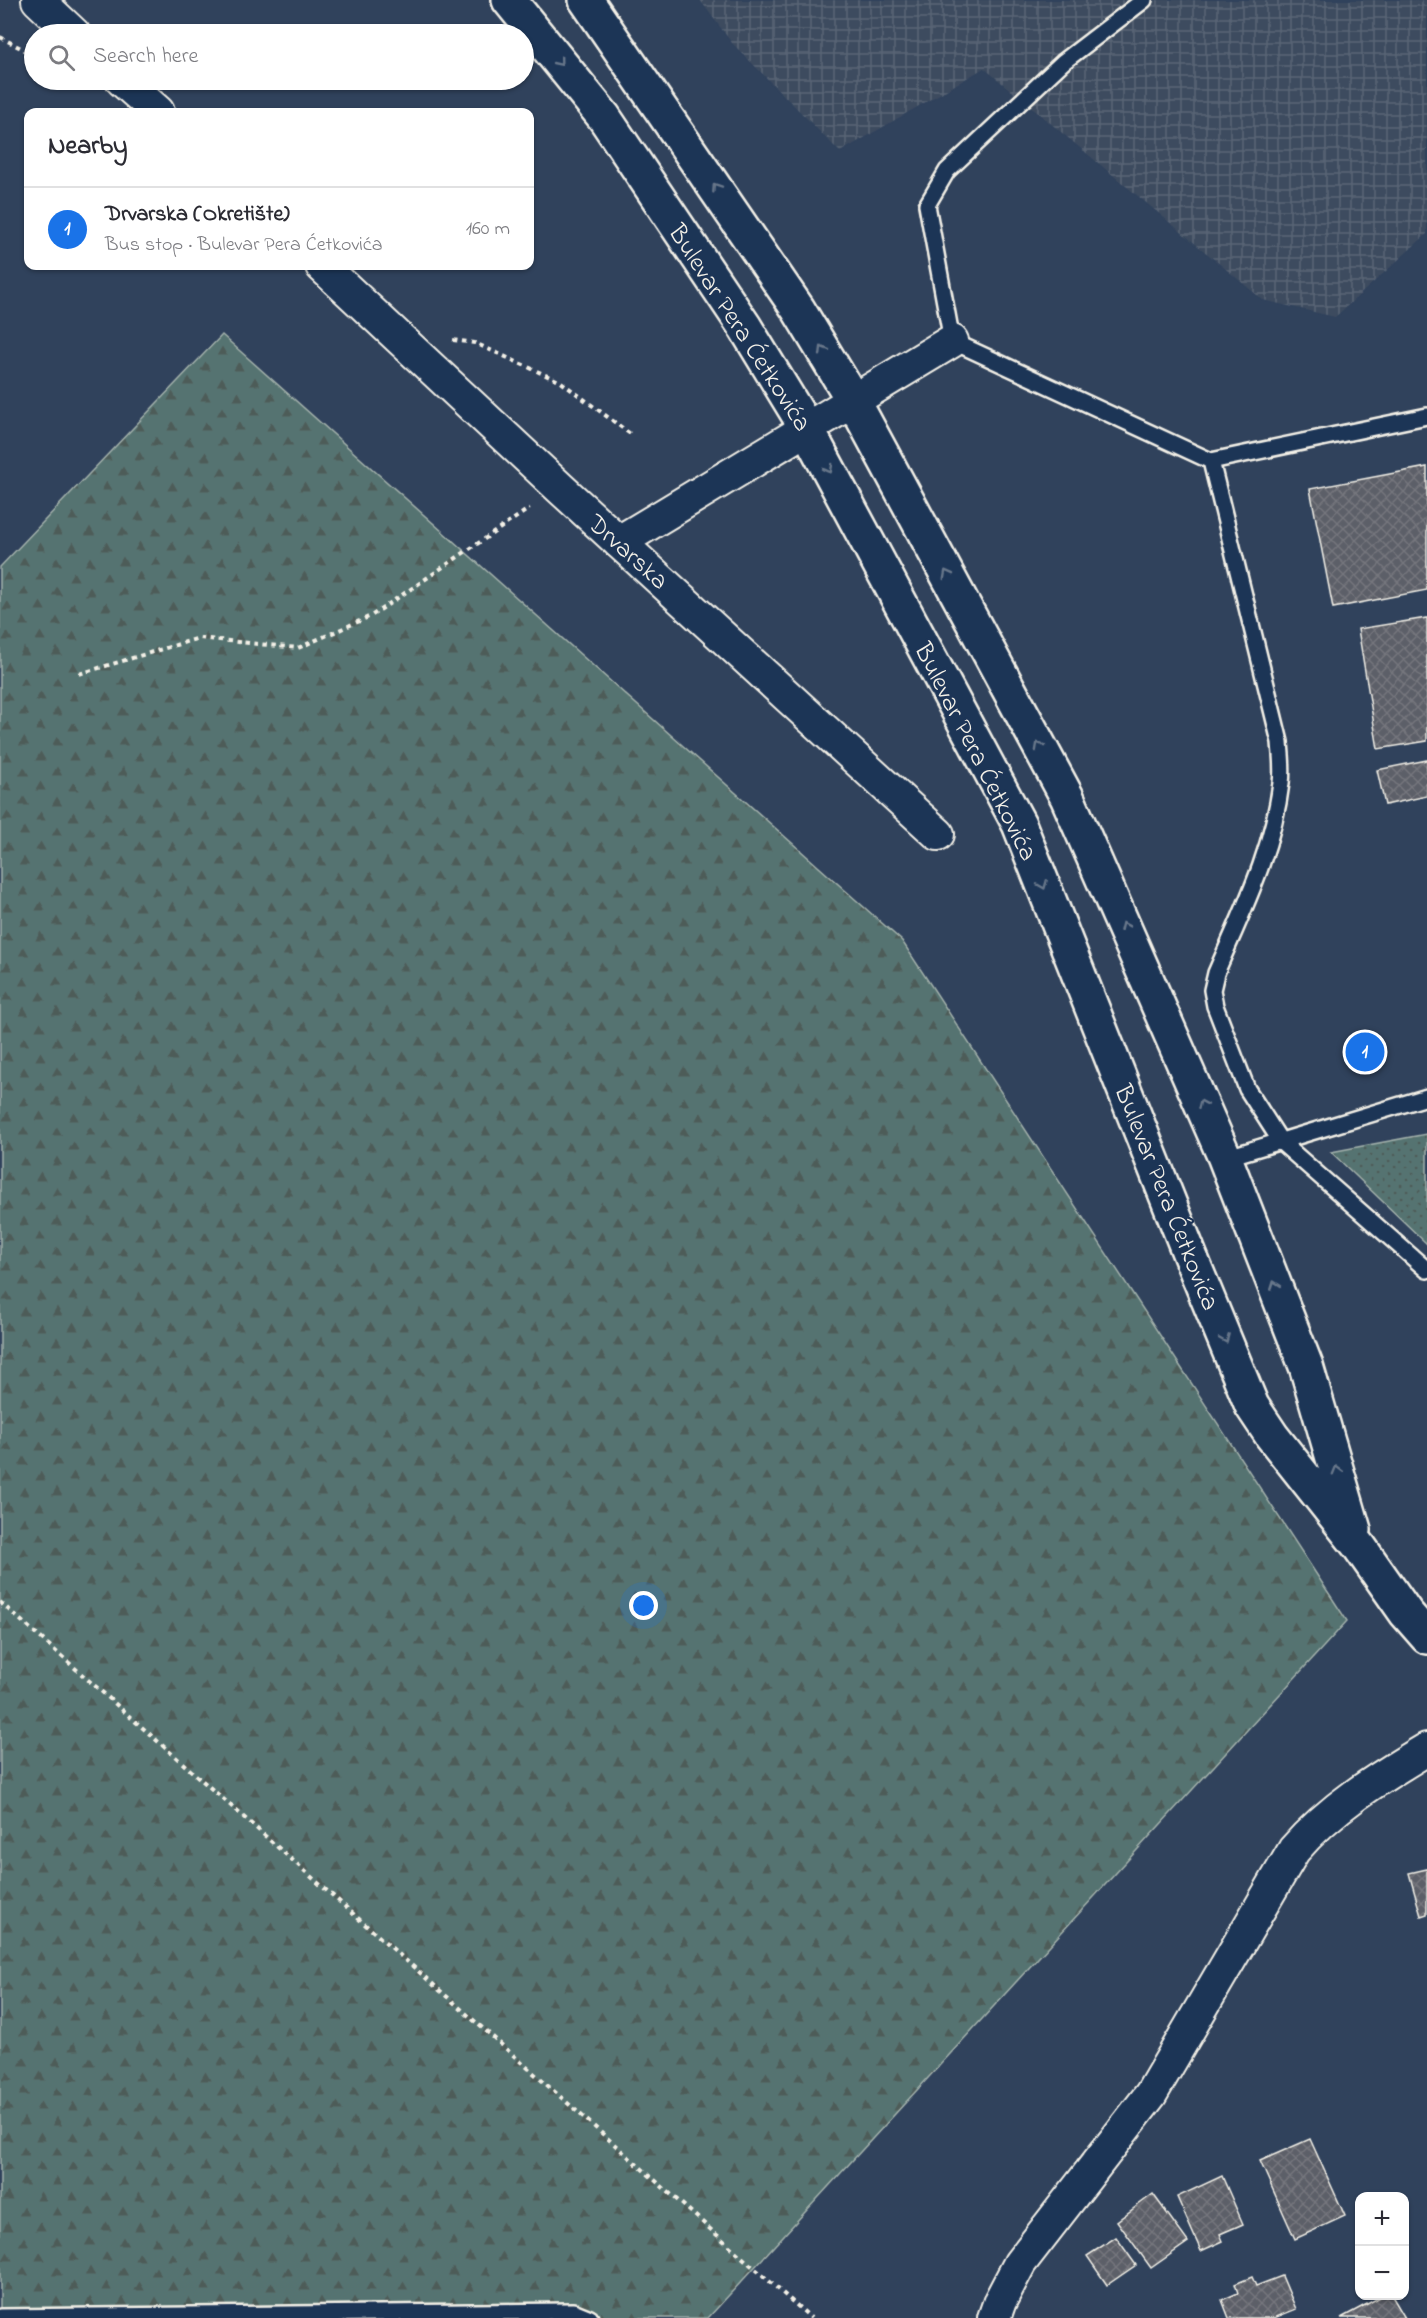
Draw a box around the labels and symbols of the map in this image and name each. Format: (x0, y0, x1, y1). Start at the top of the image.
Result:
one-way arrow (552, 55, 563, 66)
one-way arrow (712, 183, 723, 194)
street label: Bulevar Pera Ćetkovića (656, 217, 820, 440)
one-way arrow (819, 346, 831, 356)
one-way arrow (822, 463, 833, 473)
street label: Drvarska (577, 506, 676, 600)
one-way arrow (943, 570, 954, 580)
street label: Bulevar Pera Ćetkovića (902, 636, 1046, 868)
one-way arrow (1035, 741, 1047, 752)
one-way arrow (1036, 878, 1048, 889)
one-way arrow (1119, 921, 1131, 932)
pin: 1 (1346, 1030, 1384, 1074)
street label: Bulevar Pera Ćetkovića (1102, 1079, 1228, 1317)
one-way arrow (1197, 1100, 1209, 1111)
one-way arrow (1270, 1280, 1282, 1291)
one-way arrow (1217, 1332, 1229, 1343)
one-way arrow (1332, 1465, 1344, 1476)
your location (629, 1591, 658, 1620)

